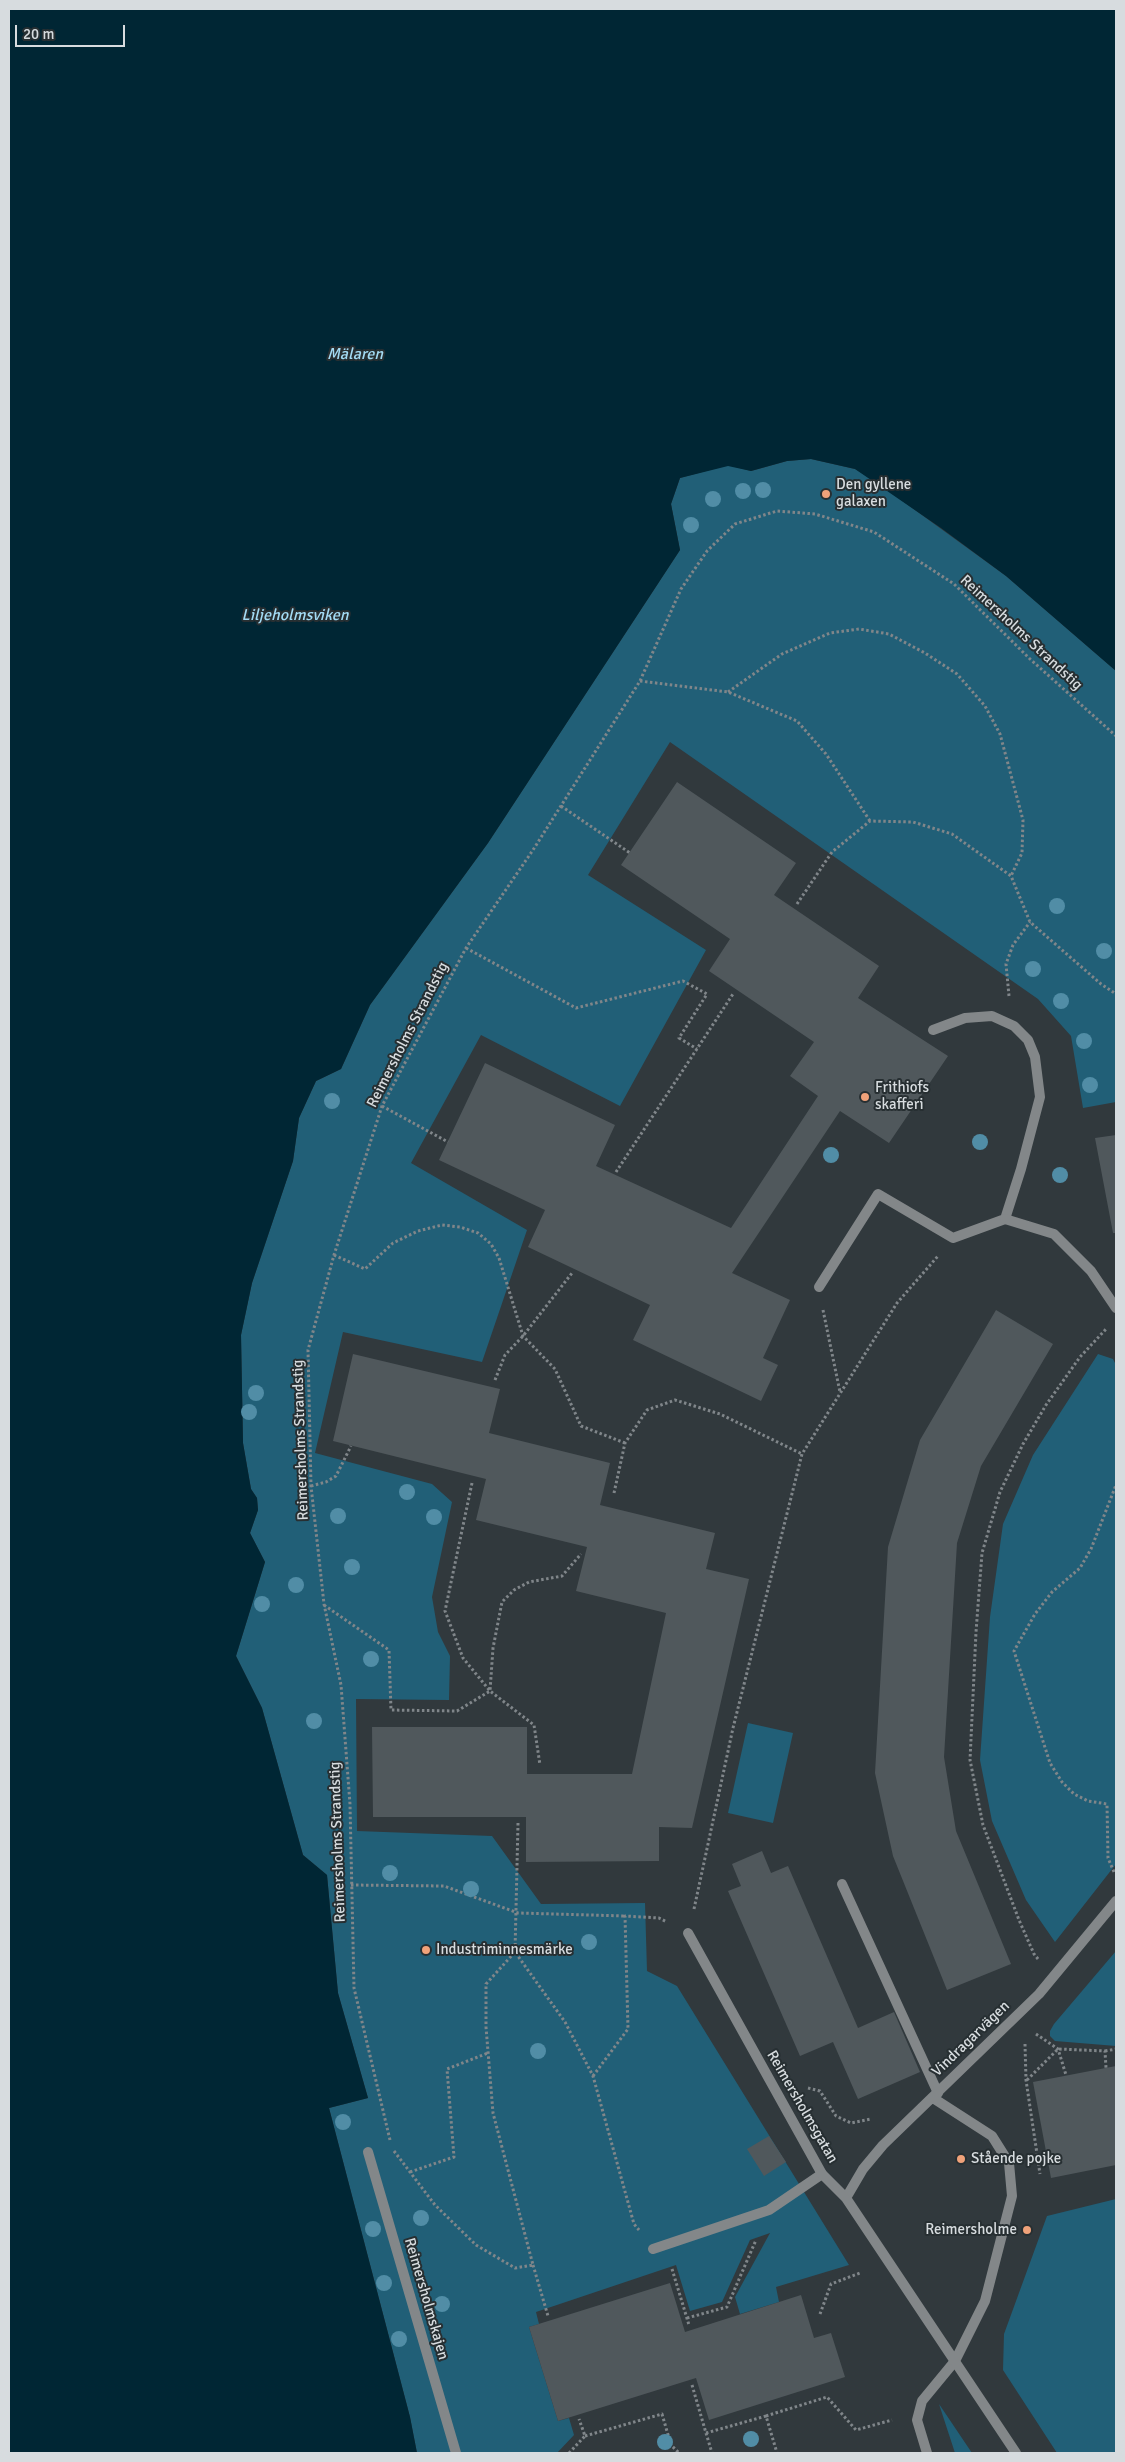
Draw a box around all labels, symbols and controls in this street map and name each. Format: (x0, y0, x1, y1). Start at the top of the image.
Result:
scale bar (18, 15, 128, 47)
text: 20 m (23, 25, 54, 43)
water label: Mälaren (327, 345, 383, 365)
place label: Den gyllene galaxen (836, 476, 911, 511)
marker: Den gyllene galaxen (820, 488, 832, 500)
street label: Reimersholms Strandstig (956, 572, 1086, 694)
water label: Liljeholmsviken (242, 606, 348, 626)
street label: Reimersholms Strandstig (363, 959, 453, 1111)
place label: Frithiofs skafferi (875, 1079, 929, 1114)
marker: Frithiofs skafferi (859, 1091, 871, 1103)
street label: Reimersholms Strandstig (289, 1359, 313, 1521)
street label: Reimersholms Strandstig (326, 1761, 350, 1923)
place label: Industriminnesmärke (436, 1941, 573, 1959)
marker: Industriminnesmärke (420, 1944, 432, 1956)
street label: Vindragarvägen (928, 1997, 1014, 2081)
street label: Reimersholmsgatan (762, 2047, 842, 2167)
place label: Stående pojke (971, 2150, 1061, 2168)
marker: Stående pojke (955, 2153, 967, 2165)
place label: Reimersholme (925, 2221, 1017, 2239)
marker: Reimersholme (1021, 2224, 1033, 2236)
street label: Reimersholmskajen (400, 2236, 452, 2362)

